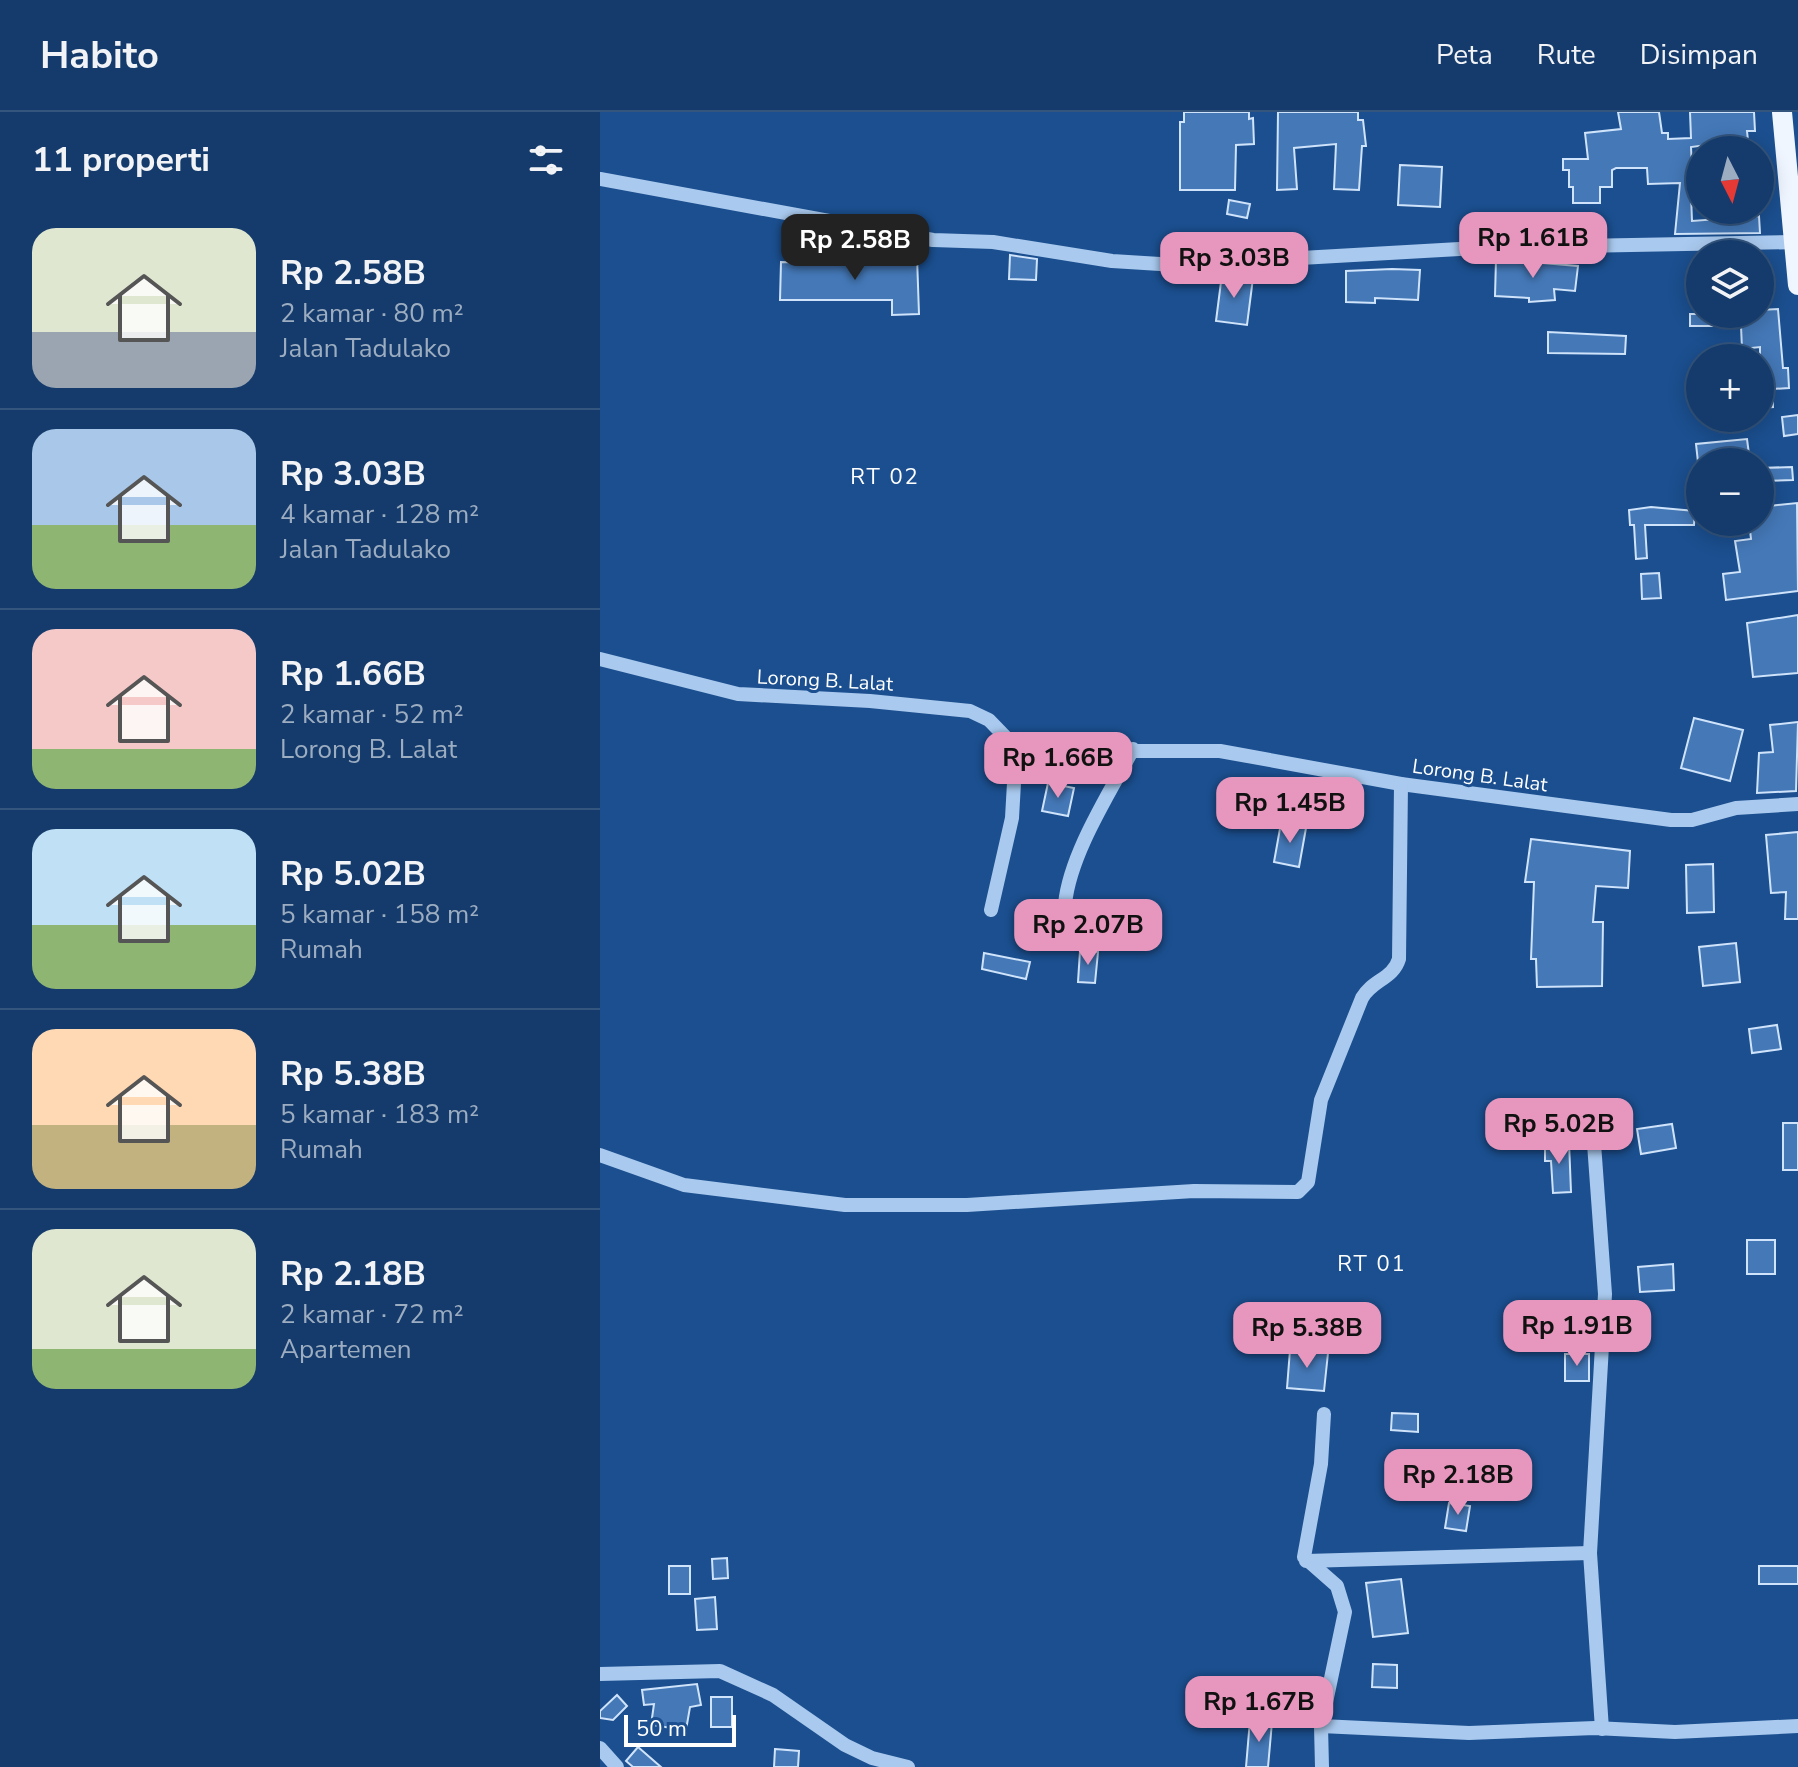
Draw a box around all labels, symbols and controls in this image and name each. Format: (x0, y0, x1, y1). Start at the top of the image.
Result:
text: Habito (40, 30, 159, 81)
text: Peta (1436, 36, 1493, 74)
text: Rute (1537, 36, 1596, 74)
text: Disimpan (1640, 36, 1758, 74)
north arrow (1686, 136, 1774, 224)
map controls (1686, 136, 1774, 536)
text: 11 properti (32, 137, 210, 183)
icon: filters (524, 138, 568, 182)
pin: Rp 1.61B (1450, 212, 1616, 280)
pin: Rp 2.58B (772, 214, 938, 282)
text: Rp 1.61B (1477, 220, 1589, 255)
text: Rp 2.58B (799, 222, 911, 257)
pin: Rp 3.03B (1151, 232, 1317, 300)
text: Rp 3.03B (1178, 240, 1290, 275)
button: layers (1686, 240, 1774, 328)
text: Rp 2.58B (280, 250, 426, 296)
icon: home (96, 260, 192, 356)
text: 2 kamar · 80 m² (280, 296, 464, 331)
text: Jalan Tadulako (280, 331, 451, 366)
button: + (1686, 344, 1774, 432)
button: − (1686, 448, 1774, 536)
text: Rp 3.03B (280, 451, 426, 497)
icon: home (96, 461, 192, 557)
district label: RT 02 (850, 462, 920, 492)
text: 4 kamar · 128 m² (280, 497, 479, 532)
text: Jalan Tadulako (280, 532, 451, 567)
text: Rp 1.66B (280, 651, 426, 697)
icon: home (96, 661, 192, 757)
street label: Lorong B. Lalat (756, 663, 895, 698)
text: 2 kamar · 52 m² (280, 697, 464, 732)
text: Lorong B. Lalat (280, 732, 457, 767)
pin: Rp 1.66B (975, 732, 1141, 800)
text: Rp 1.66B (1002, 740, 1114, 775)
street label: Lorong B. Lalat (1411, 753, 1550, 798)
pin: Rp 1.45B (1207, 777, 1373, 845)
text: Rp 1.45B (1234, 785, 1346, 820)
text: Rp 5.02B (280, 851, 426, 897)
icon: home (96, 861, 192, 957)
text: 5 kamar · 158 m² (280, 897, 479, 932)
pin: Rp 2.07B (1005, 899, 1171, 967)
text: Rp 2.07B (1032, 907, 1144, 942)
text: Rumah (280, 932, 363, 967)
text: Rp 5.38B (280, 1051, 426, 1097)
icon: home (96, 1061, 192, 1157)
text: 5 kamar · 183 m² (280, 1097, 479, 1132)
pin: Rp 5.02B (1476, 1098, 1642, 1166)
text: Rp 5.02B (1503, 1106, 1615, 1141)
text: Rumah (280, 1132, 363, 1167)
district label: RT 01 (1337, 1249, 1407, 1279)
text: Rp 2.18B (280, 1251, 426, 1297)
icon: home (96, 1261, 192, 1357)
text: 2 kamar · 72 m² (280, 1297, 464, 1332)
pin: Rp 1.91B (1494, 1300, 1660, 1368)
pin: Rp 5.38B (1224, 1302, 1390, 1370)
text: Rp 1.91B (1521, 1308, 1633, 1343)
text: Rp 5.38B (1251, 1310, 1363, 1345)
text: Apartemen (280, 1332, 412, 1367)
pin: Rp 2.18B (1375, 1449, 1541, 1517)
text: Rp 2.18B (1402, 1457, 1514, 1492)
pin: Rp 1.67B (1176, 1676, 1342, 1744)
text: Rp 1.67B (1203, 1684, 1315, 1719)
scale bar (624, 1711, 736, 1747)
text: 50 m (636, 1714, 687, 1744)

